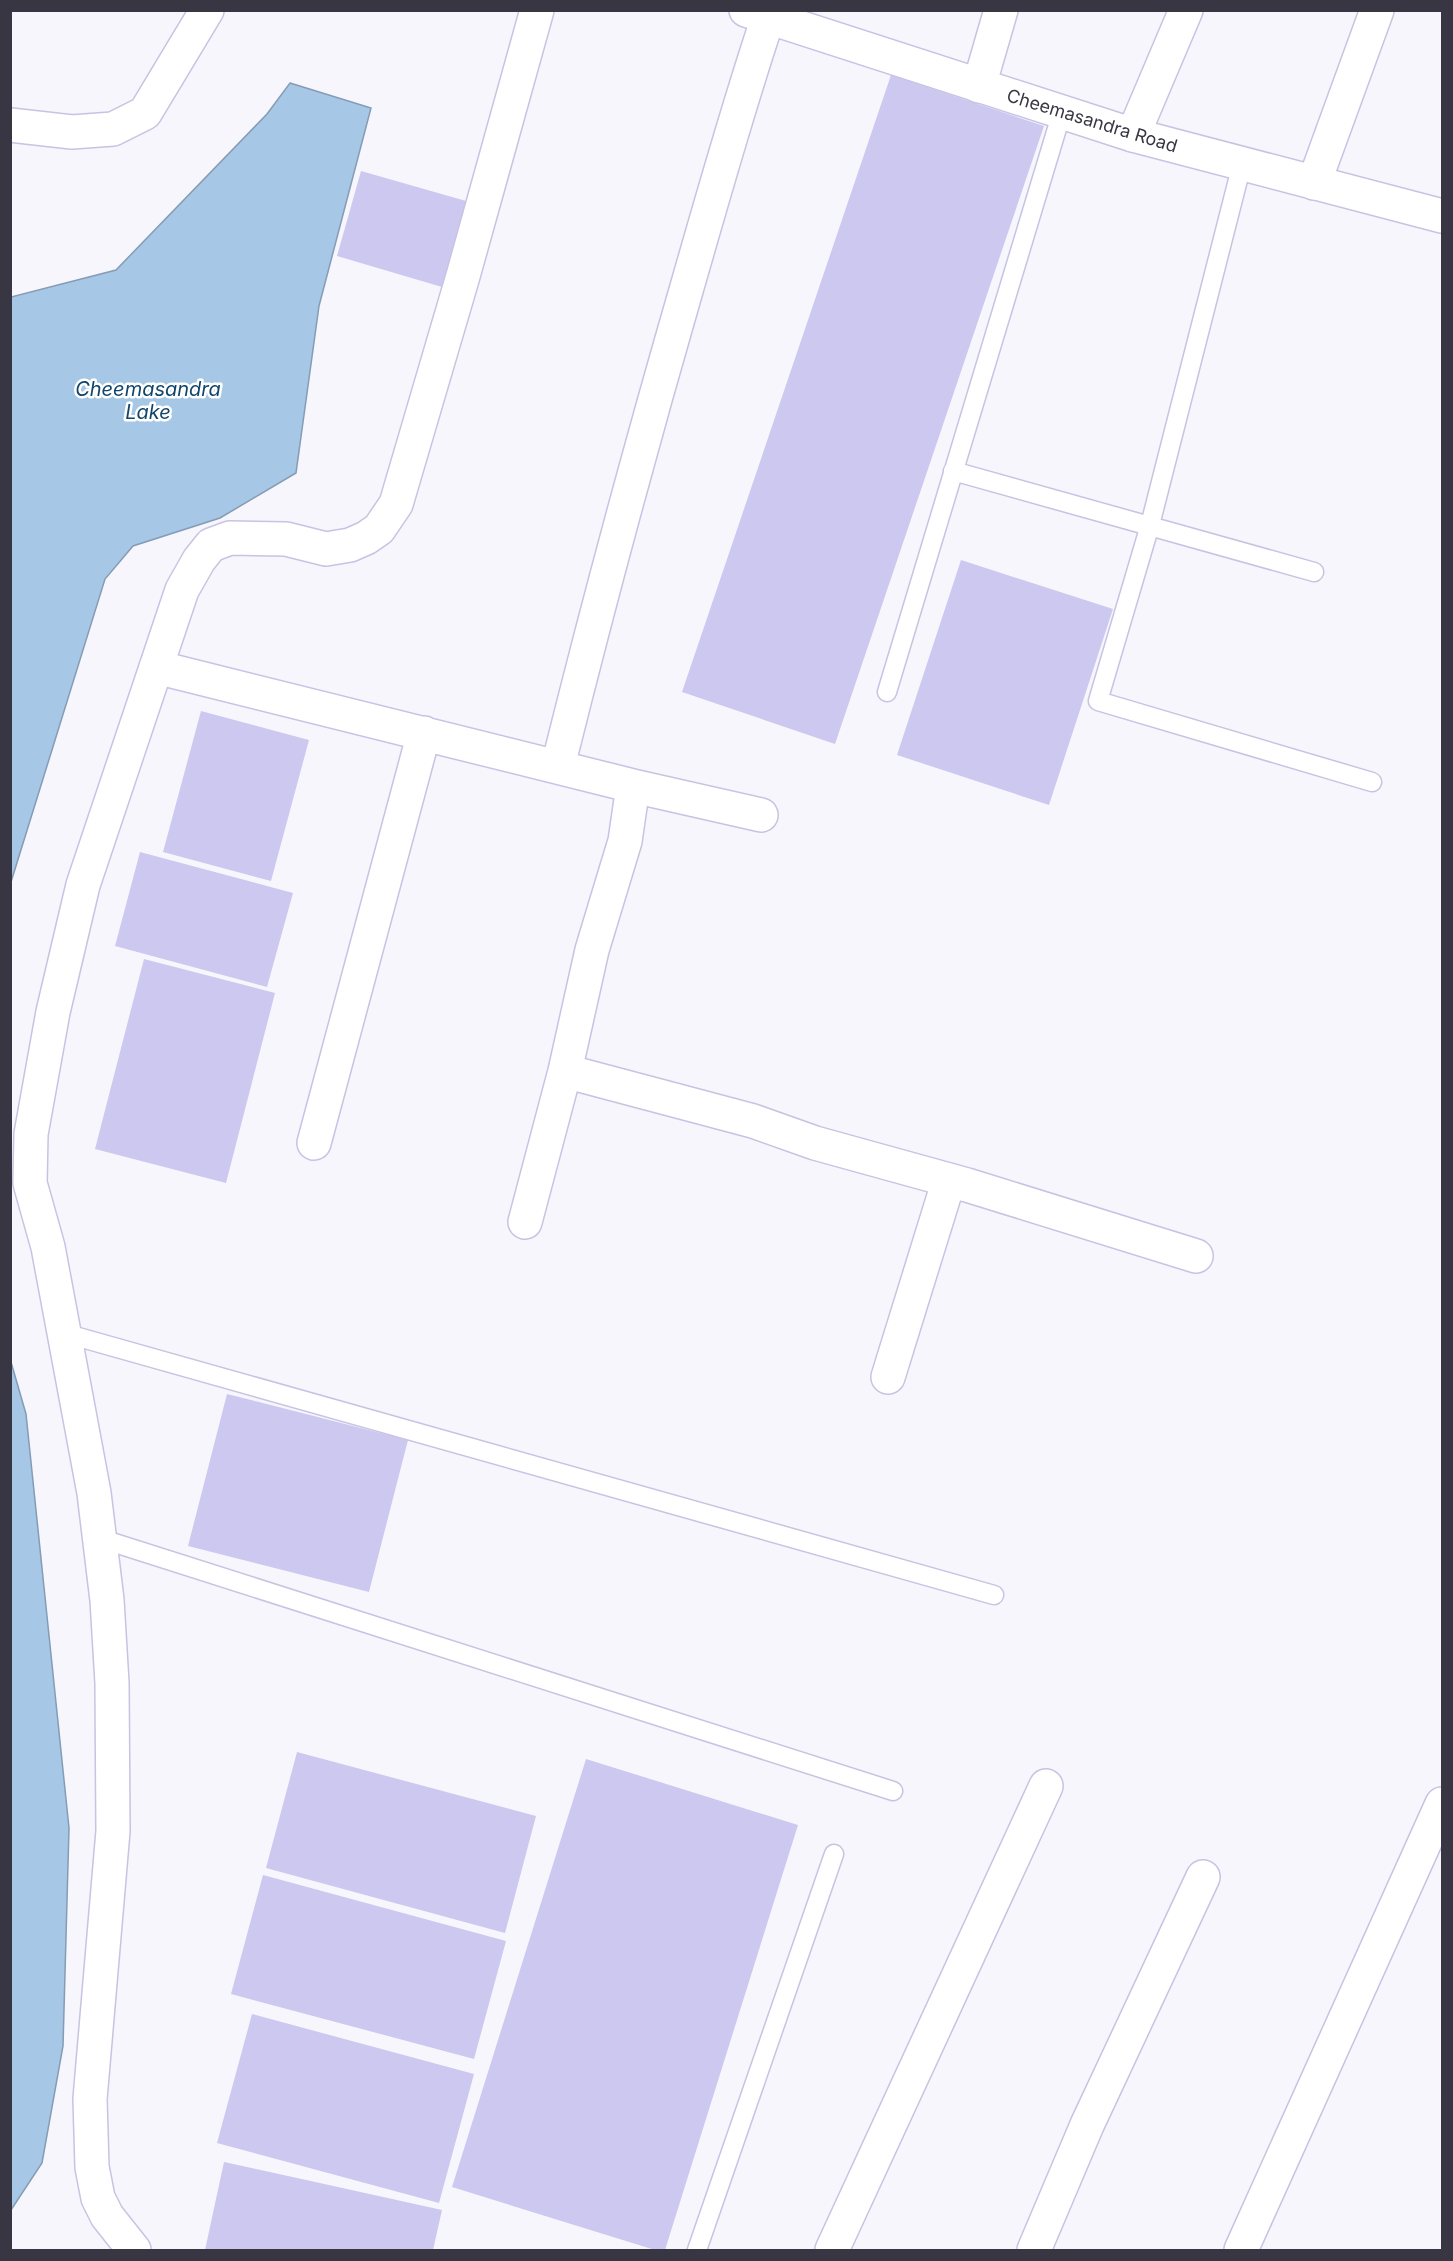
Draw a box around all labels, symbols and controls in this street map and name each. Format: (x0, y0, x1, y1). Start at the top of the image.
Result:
street label: Cheemasandra Road (1004, 85, 1180, 156)
water label: Cheemasandra Lake (75, 377, 221, 424)

